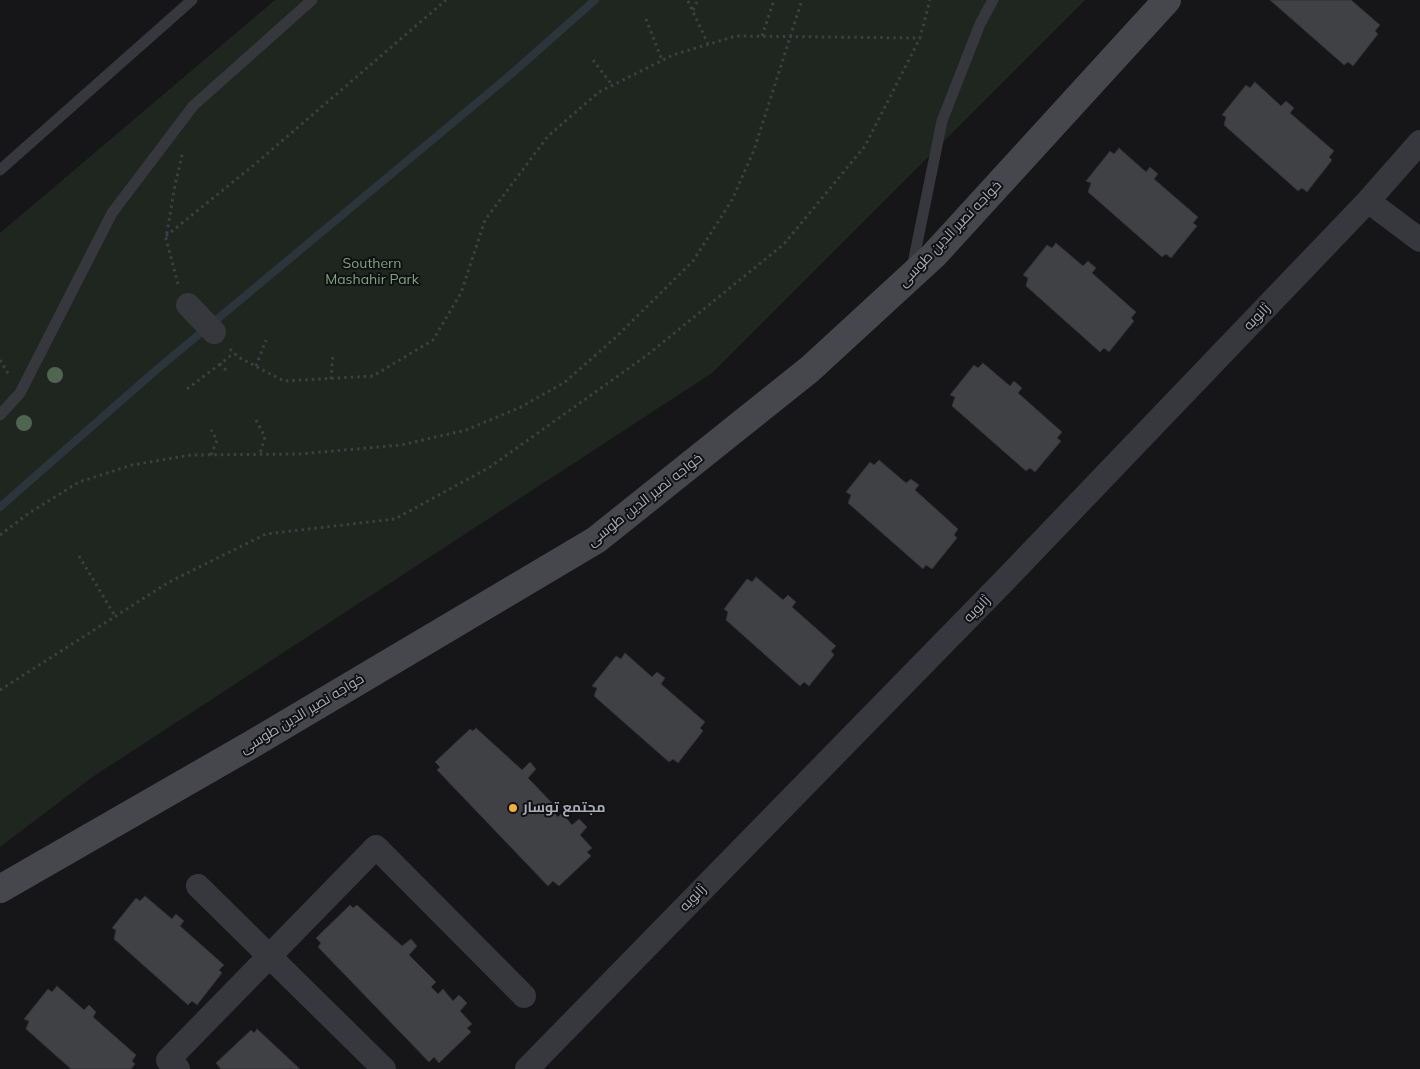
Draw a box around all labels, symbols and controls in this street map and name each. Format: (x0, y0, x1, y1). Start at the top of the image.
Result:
street label: خواجه نصیر الدین طوسی (895, 177, 1005, 291)
park label: Southern Mashahir Park (325, 256, 419, 288)
street label: ژانویه (1240, 300, 1274, 334)
street label: خواجه نصیر الدین طوسی (584, 450, 706, 550)
street label: ژانویه (960, 592, 994, 626)
street label: خواجه نصیر الدین طوسی (237, 670, 367, 758)
place label: مجتمع توسار (523, 800, 605, 816)
marker: مجتمع توسار (507, 802, 519, 814)
street label: ژانویه (676, 881, 710, 915)

